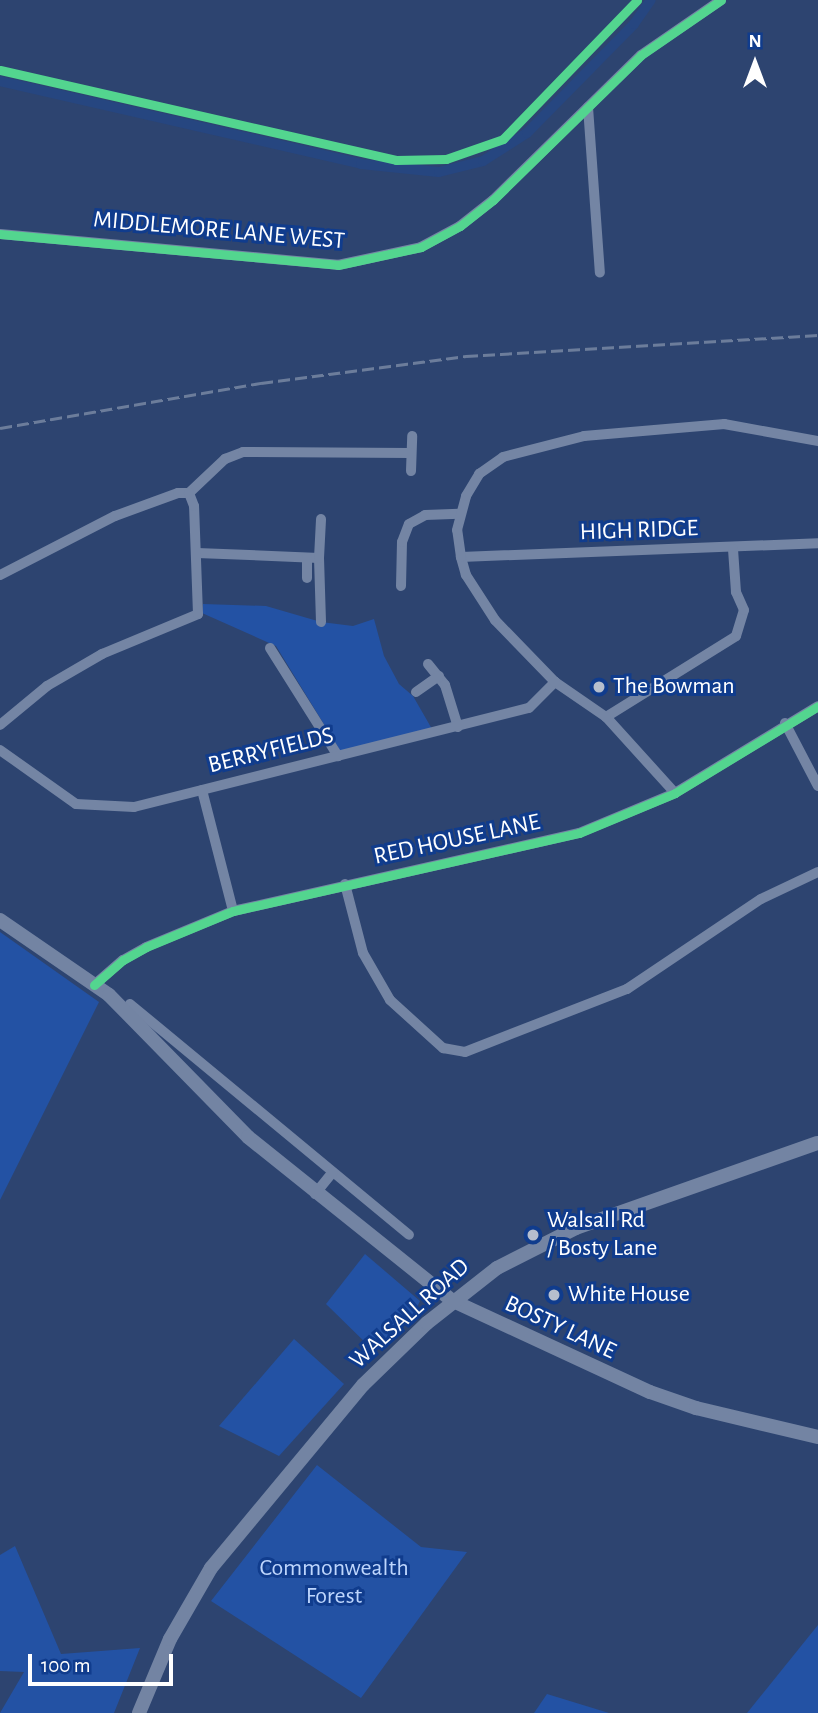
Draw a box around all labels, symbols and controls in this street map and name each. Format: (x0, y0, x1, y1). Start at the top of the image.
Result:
north arrow (720, 28, 790, 98)
text: N (748, 32, 762, 51)
street label: MIDDLEMORE LANE WEST (92, 206, 346, 256)
street label: HIGH RIDGE (579, 515, 699, 547)
place label: The Bowman (613, 673, 735, 701)
marker: The Bowman (591, 679, 607, 695)
street label: BERRYFIELDS (205, 722, 337, 780)
street label: RED HOUSE LANE (371, 808, 543, 872)
place label: Walsall Rd / Bosty Lane (547, 1207, 657, 1263)
marker: Walsall Rd / Bosty Lane (525, 1227, 541, 1243)
street label: WALSALL ROAD (344, 1253, 476, 1375)
place label: White House (568, 1281, 690, 1309)
marker: White House (546, 1287, 562, 1303)
street label: BOSTY LANE (500, 1290, 620, 1366)
park label: Commonwealth Forest (259, 1555, 409, 1611)
scale bar (32, 1640, 177, 1684)
text: 100 m (41, 1655, 91, 1676)

